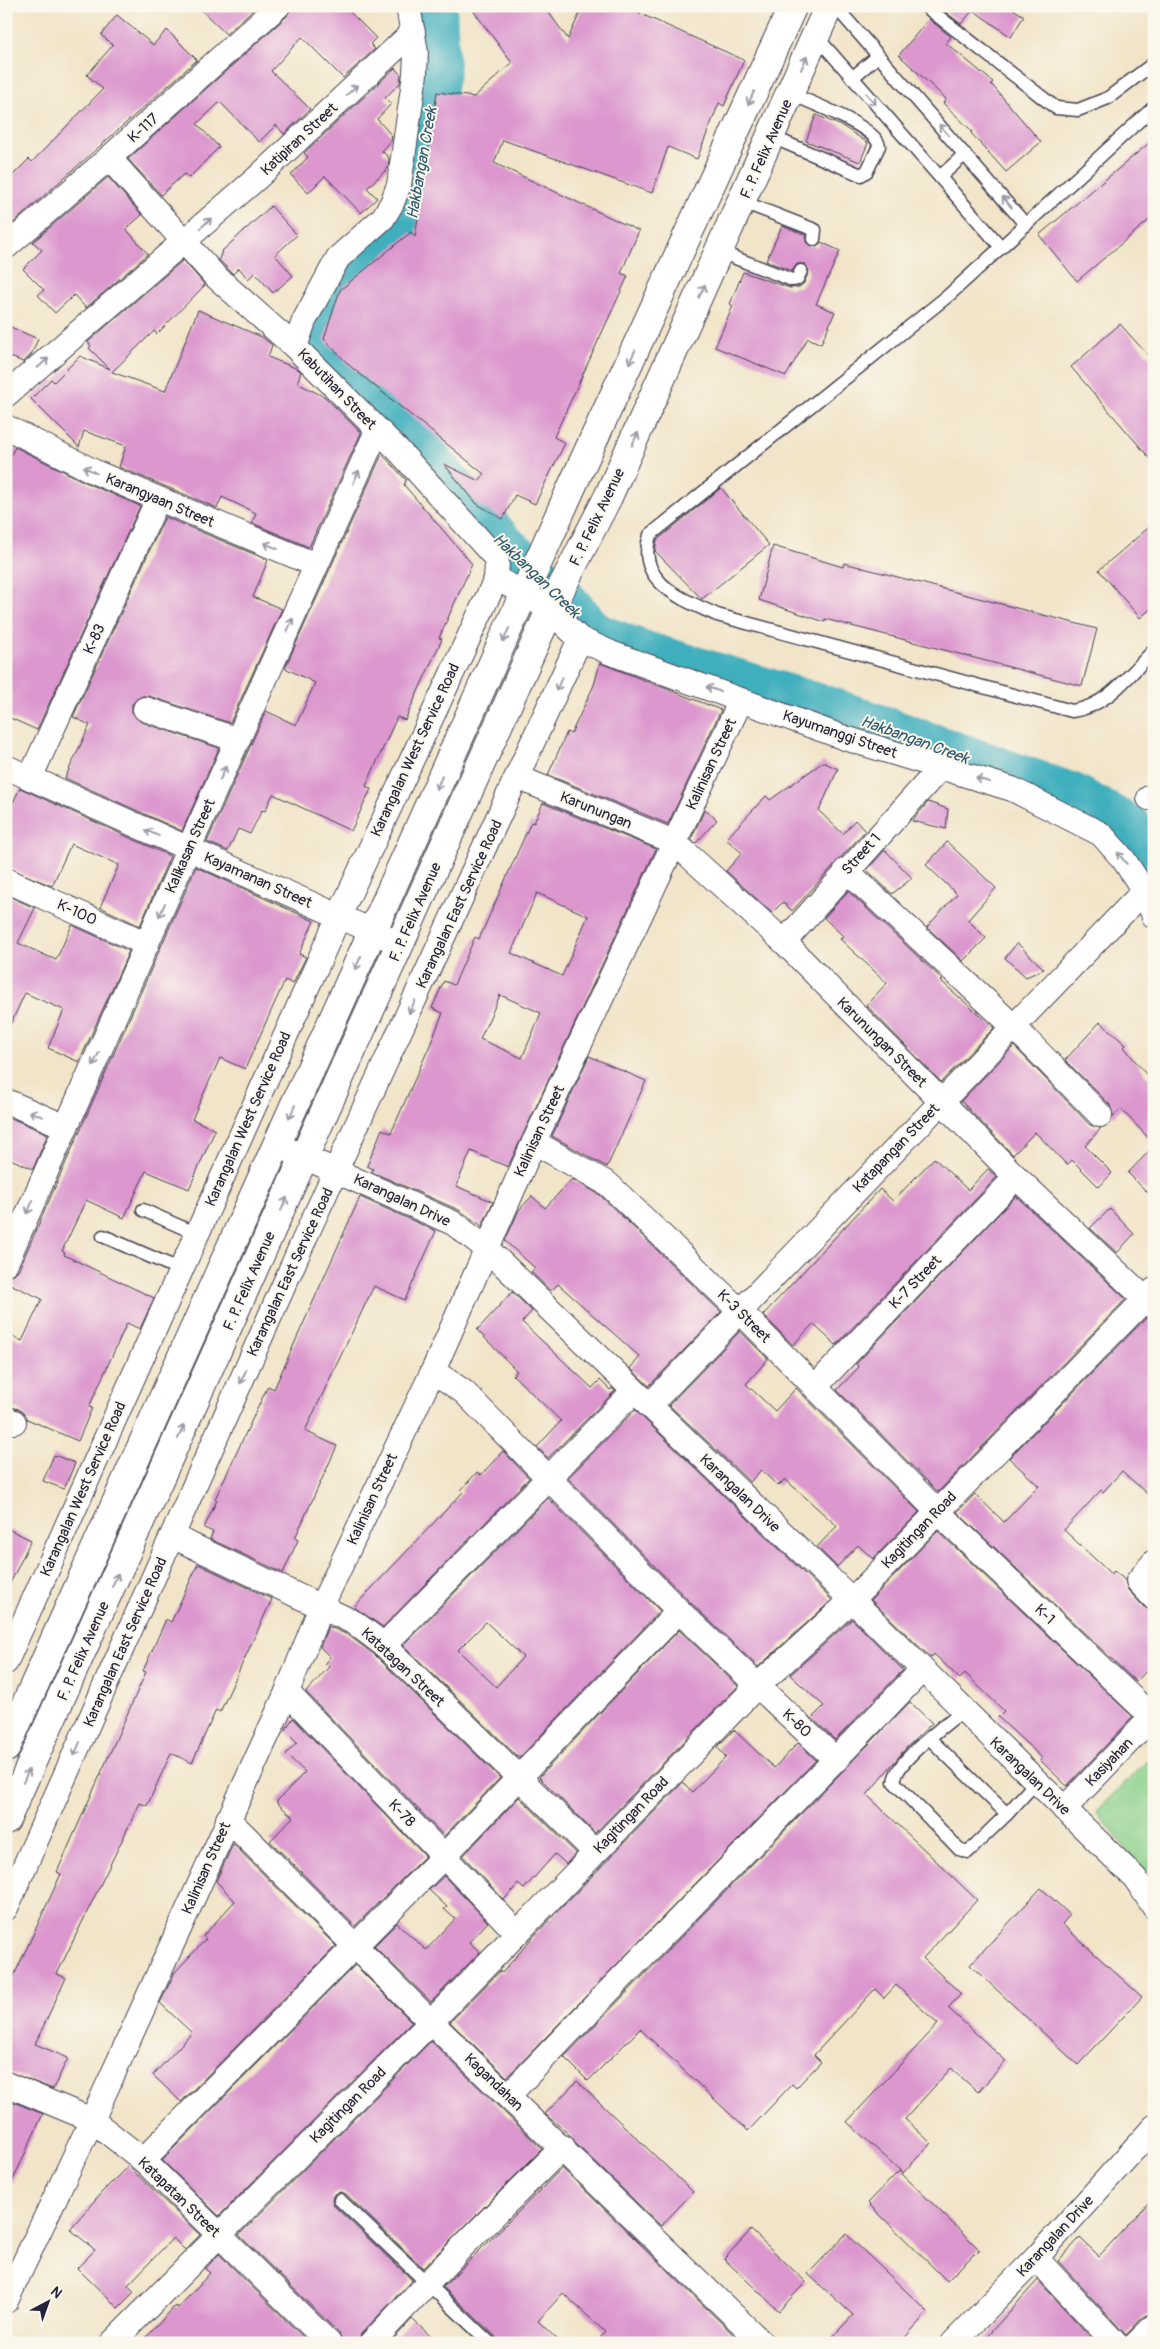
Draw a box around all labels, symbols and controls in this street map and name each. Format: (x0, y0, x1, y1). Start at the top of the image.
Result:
one-way arrow (800, 56, 810, 71)
one-way arrow (345, 84, 358, 96)
one-way arrow (745, 90, 755, 105)
one-way arrow (866, 93, 877, 106)
street label: F. P. Felix Avenue (736, 96, 797, 202)
street label: Katipiran Street (257, 98, 342, 180)
water label: Hakbangan Creek (402, 104, 442, 221)
street label: K-117 (124, 110, 163, 147)
one-way arrow (938, 123, 949, 136)
one-way arrow (1001, 196, 1012, 209)
one-way arrow (200, 217, 213, 229)
one-way arrow (698, 284, 708, 299)
street label: Kabutihan Street (293, 345, 381, 435)
one-way arrow (626, 349, 636, 364)
one-way arrow (36, 357, 49, 368)
one-way arrow (630, 431, 640, 446)
one-way arrow (82, 465, 97, 475)
street label: F. P. Felix Avenue (566, 465, 630, 569)
street label: Karangyaan Street (103, 469, 218, 532)
one-way arrow (352, 470, 362, 485)
water label: Hakbangan Creek (489, 529, 585, 623)
one-way arrow (264, 541, 279, 550)
one-way arrow (285, 618, 295, 633)
street label: K-83 (79, 621, 110, 657)
one-way arrow (501, 627, 510, 642)
street label: Karangalan West Service Road (367, 660, 464, 840)
one-way arrow (554, 676, 564, 691)
one-way arrow (705, 684, 721, 694)
street label: Kayumanggi Street (780, 706, 900, 763)
water label: Hakbangan Creek (858, 711, 973, 769)
street label: Kalinisan Street (682, 715, 741, 813)
one-way arrow (219, 766, 228, 781)
one-way arrow (434, 775, 444, 790)
one-way arrow (975, 775, 991, 785)
street label: Karunungan (557, 787, 635, 834)
street label: Kalikasan Street (161, 795, 220, 896)
street label: Karangalan East Service Road (412, 817, 507, 992)
one-way arrow (145, 828, 160, 838)
street label: Street 1 (838, 829, 885, 879)
street label: Kayamanan Street (201, 848, 316, 913)
one-way arrow (1117, 852, 1128, 865)
street label: F. P. Felix Avenue (385, 859, 446, 965)
street label: K-100 (54, 895, 100, 930)
one-way arrow (156, 902, 166, 917)
one-way arrow (353, 955, 363, 970)
street label: Karunungan Street (833, 993, 931, 1092)
one-way arrow (407, 999, 416, 1014)
street label: Karangalan West Service Road (201, 1029, 296, 1209)
one-way arrow (91, 1051, 100, 1066)
street label: Kalinisan Street (510, 1082, 569, 1180)
street label: Katapangan Street (849, 1099, 945, 1197)
one-way arrow (287, 1104, 296, 1119)
one-way arrow (29, 1108, 44, 1118)
street label: Karangalan Drive (350, 1170, 454, 1231)
street label: Karangalan East Service Road (243, 1185, 338, 1360)
one-way arrow (280, 1197, 290, 1212)
one-way arrow (25, 1199, 35, 1214)
street label: F. P. Felix Avenue (219, 1228, 280, 1334)
street label: K-7 Street (885, 1251, 946, 1313)
street label: K-3 Street (713, 1286, 775, 1348)
one-way arrow (237, 1369, 247, 1384)
street label: Karangalan West Service Road (36, 1399, 131, 1579)
one-way arrow (177, 1425, 187, 1440)
street label: Kalinisan Street (343, 1450, 402, 1548)
street label: Karangalan Drive (695, 1450, 784, 1537)
street label: Kagitingan Road (878, 1488, 961, 1573)
street label: Karangalan East Service Road (79, 1554, 172, 1730)
one-way arrow (110, 1573, 120, 1588)
street label: F. P. Felix Avenue (53, 1598, 114, 1704)
street label: K-1 (1030, 1600, 1059, 1629)
street label: Katatagan Street (357, 1624, 449, 1712)
street label: K-80 (778, 1705, 815, 1742)
street label: Karangalan Drive (985, 1733, 1074, 1820)
street label: Kasiyahan (1081, 1734, 1137, 1791)
one-way arrow (71, 1741, 81, 1756)
one-way arrow (22, 1769, 32, 1784)
street label: Kagitingan Road (590, 1773, 673, 1858)
street label: K-78 (384, 1796, 420, 1831)
street label: Kalinisan Street (178, 1818, 236, 1917)
street label: Kagandahan (460, 2049, 527, 2115)
street label: Kagitingan Road (306, 2063, 390, 2147)
street label: Katapatan Street (133, 2153, 224, 2242)
street label: Karangalan Drive (1013, 2191, 1098, 2281)
north arrow (22, 2276, 72, 2326)
text: N (47, 2283, 65, 2302)

